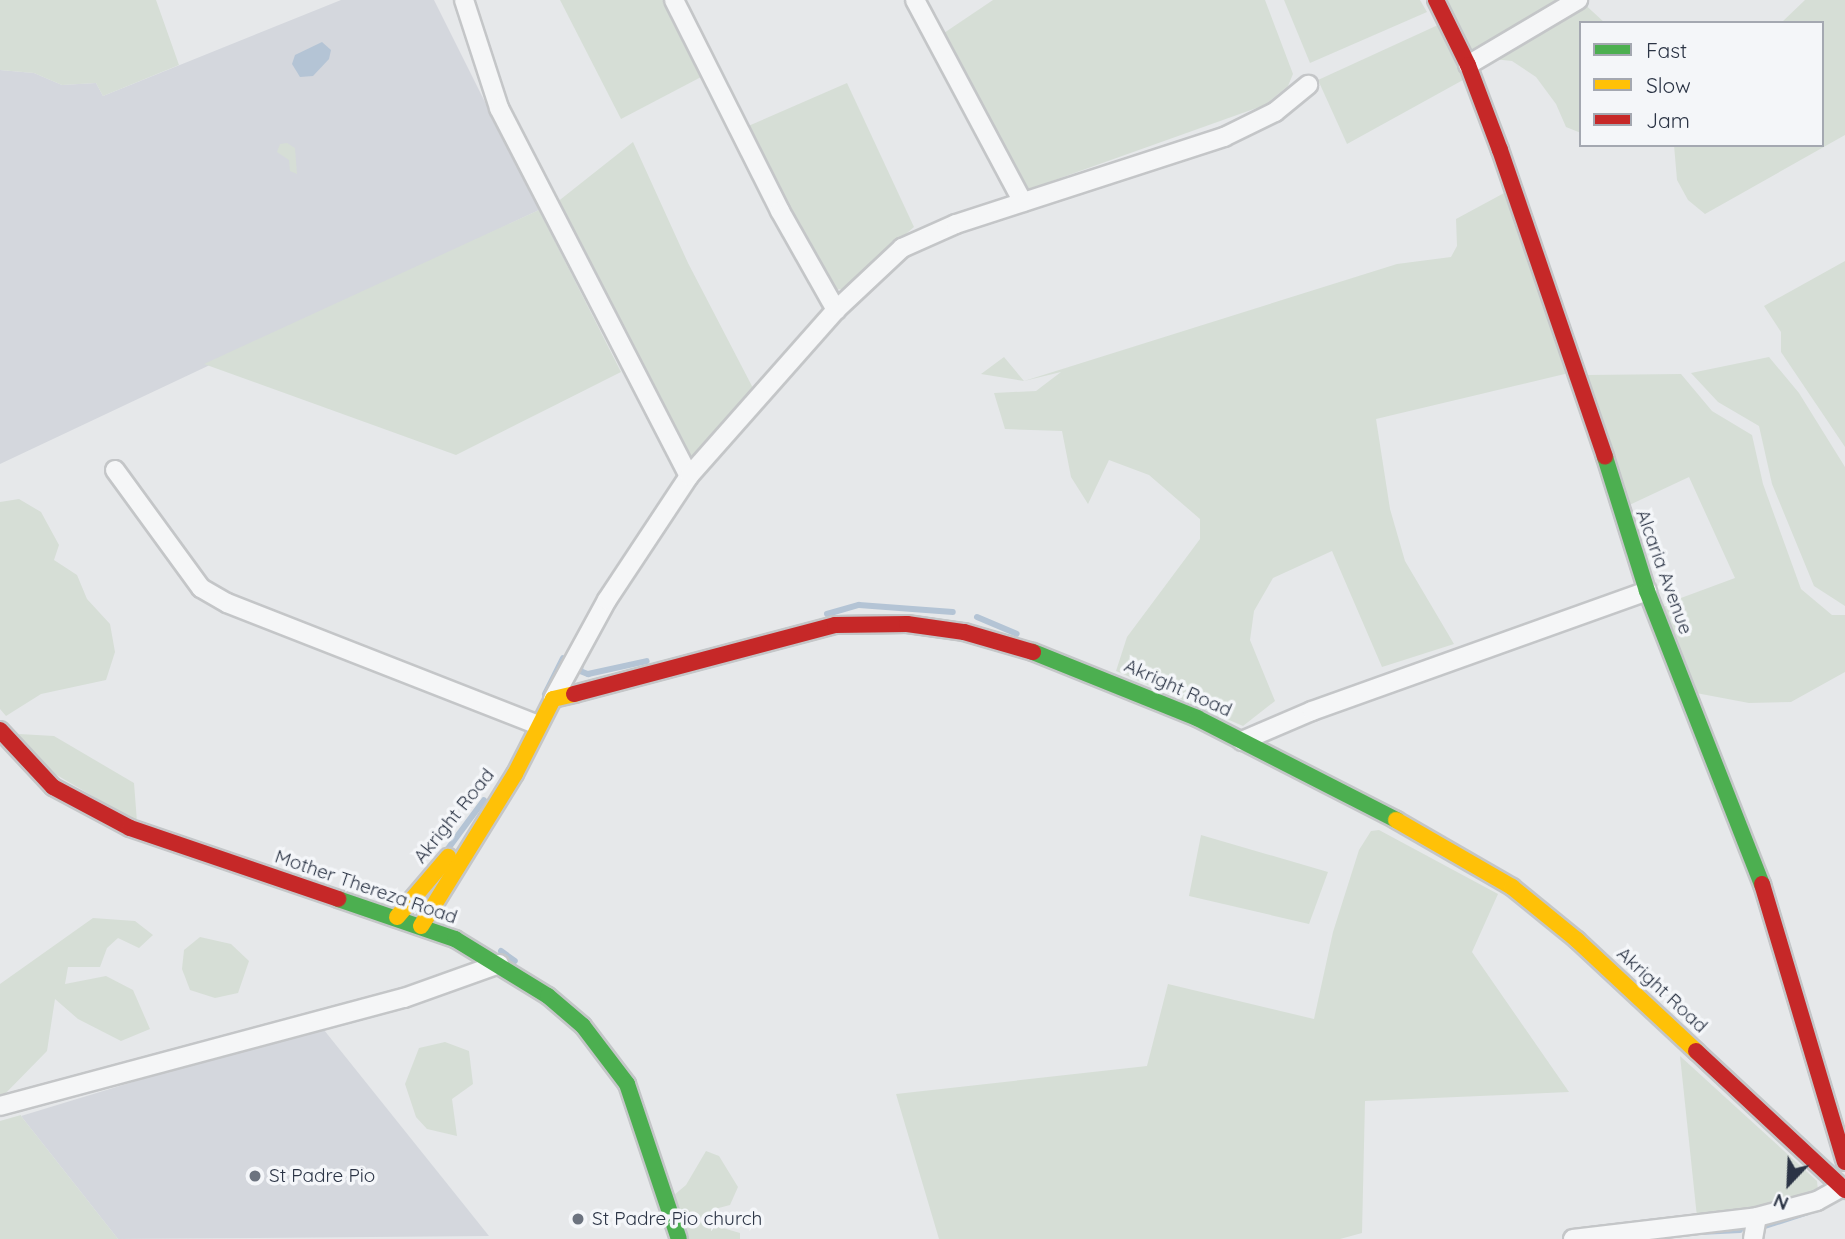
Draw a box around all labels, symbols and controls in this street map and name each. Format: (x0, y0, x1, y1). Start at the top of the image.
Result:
legend (1579, 21, 1824, 147)
text: Fast (1646, 37, 1687, 63)
text: Slow (1646, 72, 1691, 98)
text: Jam (1646, 107, 1690, 133)
street label: Alcaria Avenue (1631, 507, 1697, 637)
street label: Akright Road (1121, 654, 1235, 722)
street label: Akright Road (409, 764, 499, 868)
street label: Mother Thereza Road (272, 845, 460, 929)
street label: Akright Road (1612, 942, 1712, 1038)
north arrow (1754, 1148, 1824, 1218)
place label: St Padre Pio (269, 1165, 375, 1187)
marker: St Padre Pio (247, 1168, 263, 1184)
text: N (1770, 1189, 1792, 1216)
place label: St Padre Pio church (592, 1208, 762, 1230)
marker: St Padre Pio church (570, 1211, 586, 1227)

